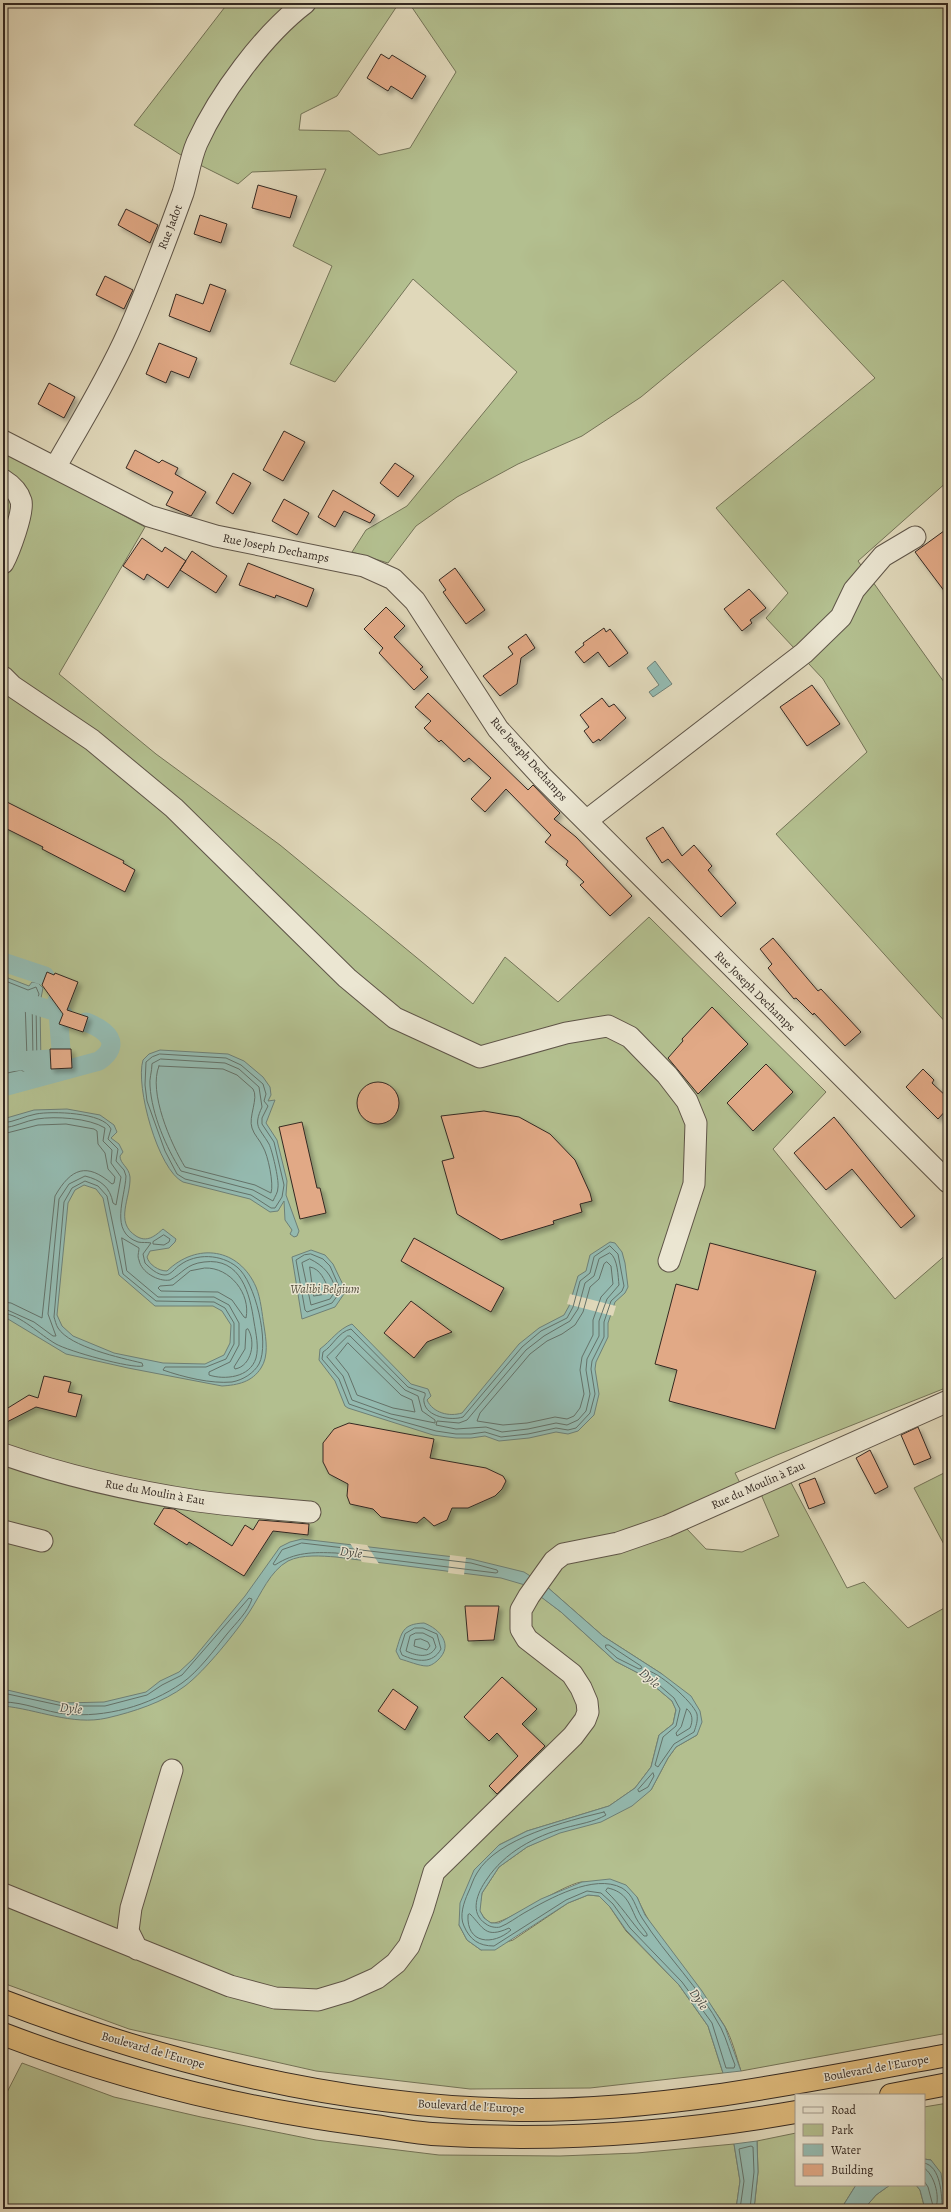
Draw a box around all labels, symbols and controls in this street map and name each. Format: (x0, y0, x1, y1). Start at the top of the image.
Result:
street label: Rue Jadot (154, 202, 186, 252)
street label: Rue Joseph Dechamps (221, 530, 331, 566)
street label: Rue Joseph Dechamps (487, 714, 571, 805)
street label: Rue Joseph Dechamps (711, 947, 799, 1035)
park label: Walibi Belgium (290, 1281, 360, 1297)
street label: Rue du Moulin à Eau (709, 1457, 808, 1513)
street label: Rue du Moulin à Eau (104, 1475, 207, 1509)
water label: Dyle (339, 1542, 364, 1562)
water label: Dyle (636, 1664, 664, 1692)
water label: Dyle (59, 1698, 83, 1718)
water label: Dyle (686, 1985, 713, 2013)
street label: Boulevard de l'Europe (100, 2028, 206, 2072)
street label: Boulevard de l'Europe (822, 2051, 930, 2085)
legend (795, 2094, 925, 2186)
street label: Boulevard de l'Europe (417, 2095, 525, 2117)
text: Road (831, 2102, 857, 2118)
text: Park (831, 2122, 854, 2138)
text: Water (830, 2142, 861, 2158)
text: Building (831, 2162, 873, 2178)

